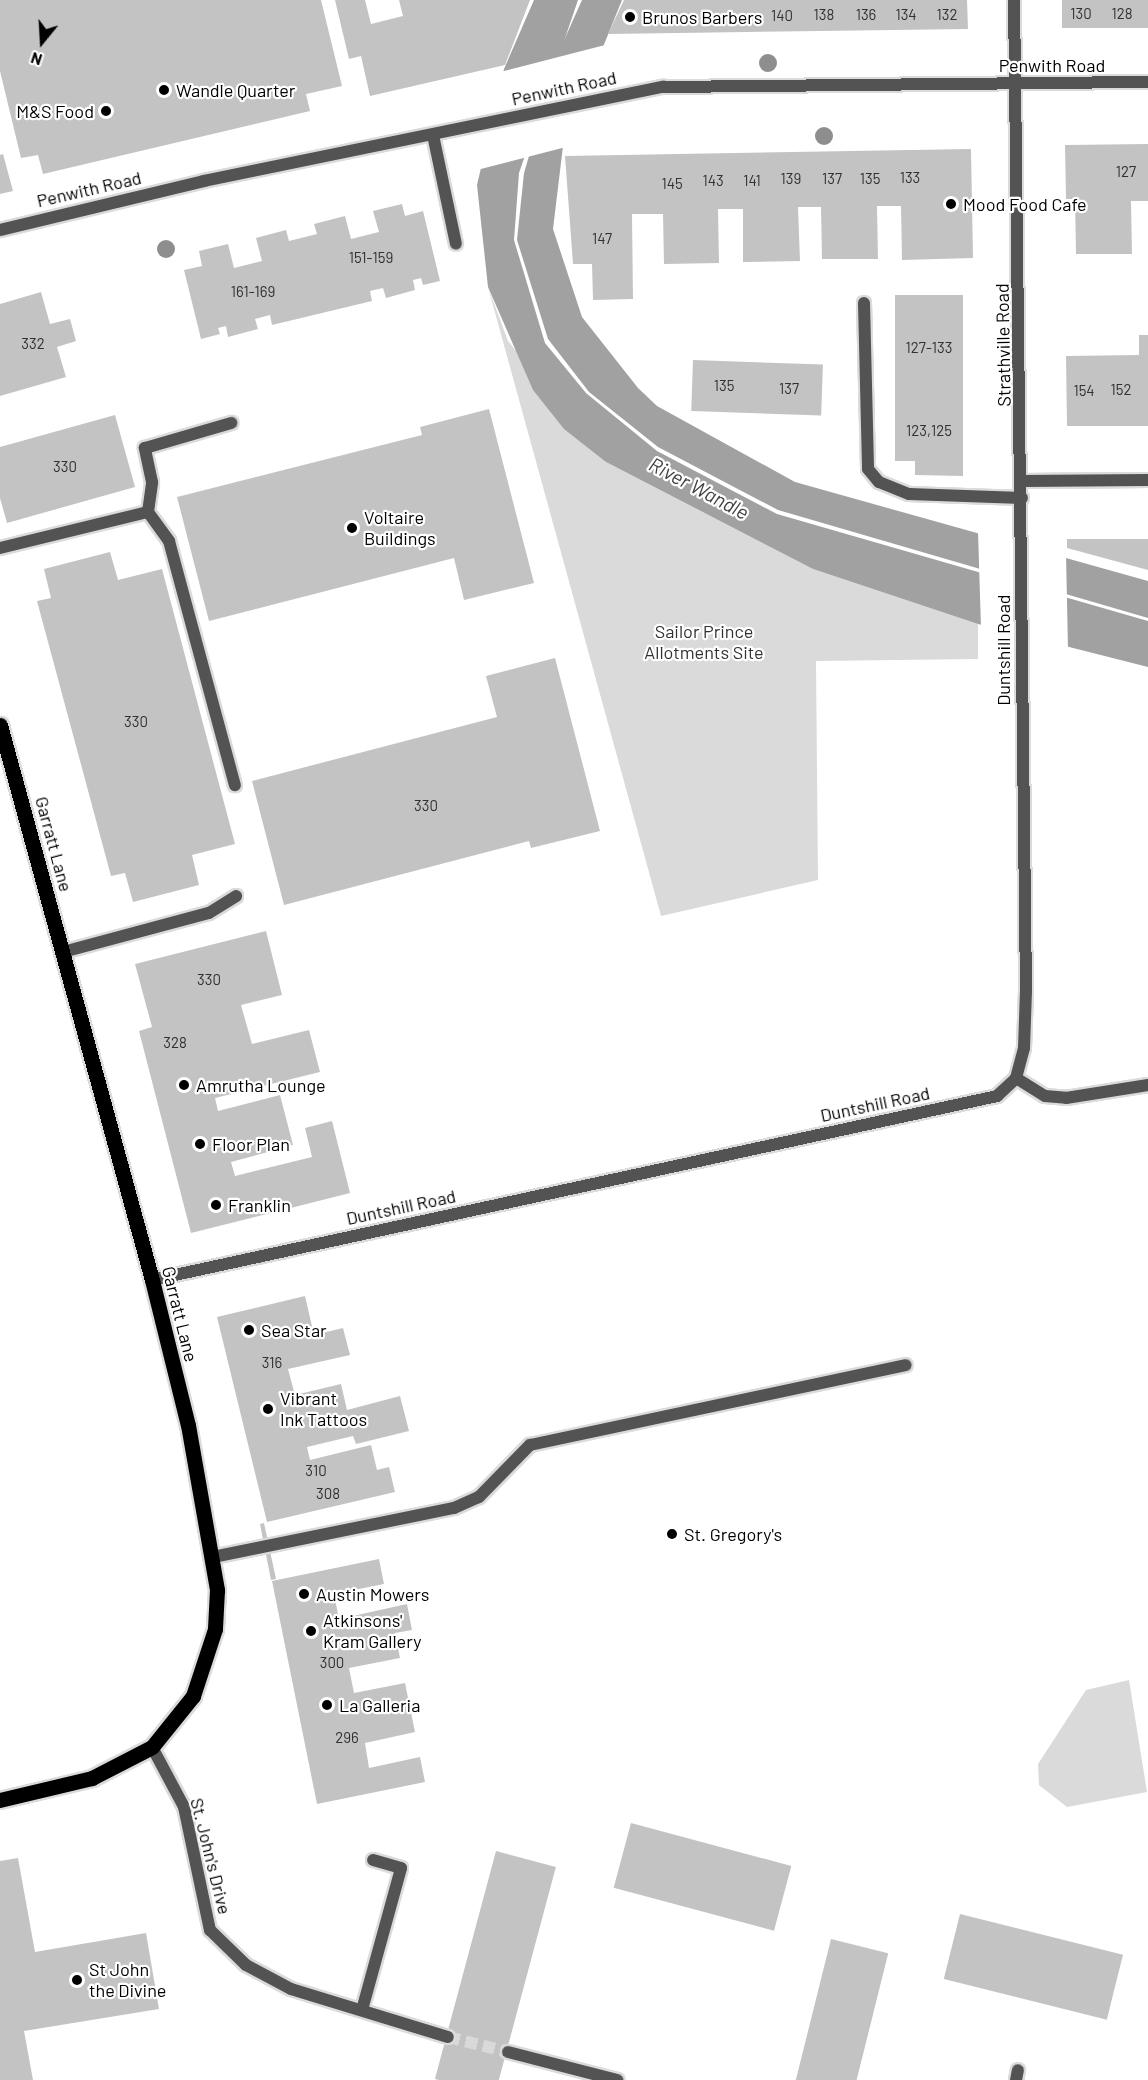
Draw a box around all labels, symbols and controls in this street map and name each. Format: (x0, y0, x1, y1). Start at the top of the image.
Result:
house number: 130 (1070, 5, 1092, 23)
house number: 128 (1111, 5, 1133, 23)
place label: Brunos Barbers (642, 6, 763, 28)
house number: 138 (814, 6, 834, 24)
house number: 136 (856, 6, 876, 24)
house number: 134 (895, 6, 917, 24)
house number: 132 (936, 6, 958, 24)
house number: 140 (771, 7, 793, 25)
marker: Brunos Barbers (623, 10, 637, 24)
north arrow (12, 12, 72, 72)
text: N (28, 49, 44, 70)
street label: Penwith Road (999, 54, 1105, 76)
street label: Penwith Road (510, 66, 618, 110)
place label: Wandle Quarter (176, 79, 295, 101)
marker: Wandle Quarter (157, 83, 171, 97)
place label: M&S Food (16, 100, 94, 122)
marker: M&S Food (99, 104, 113, 118)
house number: 127 (1116, 163, 1136, 181)
street label: Penwith Road (35, 166, 143, 212)
house number: 133 (900, 169, 920, 187)
house number: 139 (781, 170, 801, 188)
house number: 137 (822, 170, 842, 188)
house number: 135 (860, 170, 880, 188)
house number: 143 (702, 172, 724, 190)
house number: 141 (743, 172, 761, 190)
house number: 145 (661, 175, 683, 193)
place label: Mood Food Cafe (963, 193, 1087, 215)
marker: Mood Food Cafe (944, 197, 958, 211)
house number: 147 (592, 230, 612, 248)
house number: 151-159 (349, 249, 393, 267)
house number: 161-169 (231, 283, 275, 301)
street label: Strathville Road (991, 283, 1015, 407)
house number: 332 (21, 335, 45, 353)
house number: 127-133 (906, 339, 952, 357)
house number: 135 (714, 377, 734, 395)
house number: 137 (779, 380, 799, 398)
house number: 152 (1111, 381, 1131, 399)
house number: 154 (1073, 382, 1095, 400)
house number: 123,125 (906, 422, 952, 440)
water label: River Wandle (645, 452, 753, 524)
house number: 330 (53, 458, 77, 476)
place label: Voltaire Buildings (364, 507, 436, 550)
marker: Voltaire Buildings (345, 521, 359, 535)
street label: Duntshill Road (992, 594, 1014, 706)
park label: Sailor Prince Allotments Site (644, 621, 764, 664)
house number: 330 (124, 713, 148, 731)
street label: Garratt Lane (31, 794, 77, 894)
house number: 330 (414, 797, 438, 815)
house number: 330 (197, 971, 221, 989)
house number: 328 (163, 1034, 187, 1052)
place label: Amrutha Lounge (196, 1074, 326, 1096)
marker: Amrutha Lounge (177, 1078, 191, 1092)
street label: Duntshill Road (818, 1082, 932, 1126)
place label: Floor Plan (212, 1133, 290, 1155)
marker: Floor Plan (193, 1137, 207, 1151)
street label: Duntshill Road (344, 1185, 458, 1229)
place label: Franklin (228, 1194, 291, 1216)
marker: Franklin (209, 1198, 223, 1212)
street label: Garratt Lane (158, 1264, 202, 1364)
place label: Sea Star (261, 1319, 327, 1341)
marker: Sea Star (242, 1323, 256, 1337)
house number: 316 (262, 1354, 282, 1372)
place label: Vibrant Ink Tattoos (280, 1388, 367, 1430)
marker: Vibrant Ink Tattoos (261, 1402, 275, 1416)
house number: 310 (305, 1462, 327, 1480)
house number: 308 (316, 1485, 340, 1503)
place label: St. Gregory's (684, 1523, 782, 1545)
marker: St. Gregory's (665, 1527, 679, 1541)
place label: Austin Mowers (316, 1583, 429, 1605)
marker: Austin Mowers (297, 1587, 311, 1601)
place label: Atkinsons' Kram Gallery (323, 1610, 422, 1652)
marker: Atkinsons' Kram Gallery (304, 1624, 318, 1638)
house number: 300 (320, 1654, 344, 1672)
place label: La Galleria (339, 1694, 420, 1716)
marker: La Galleria (320, 1698, 334, 1712)
house number: 296 (335, 1729, 359, 1747)
street label: St. John's Drive (186, 1796, 236, 1916)
place label: St John the Divine (89, 1959, 166, 2002)
marker: St John the Divine (70, 1973, 84, 1987)

